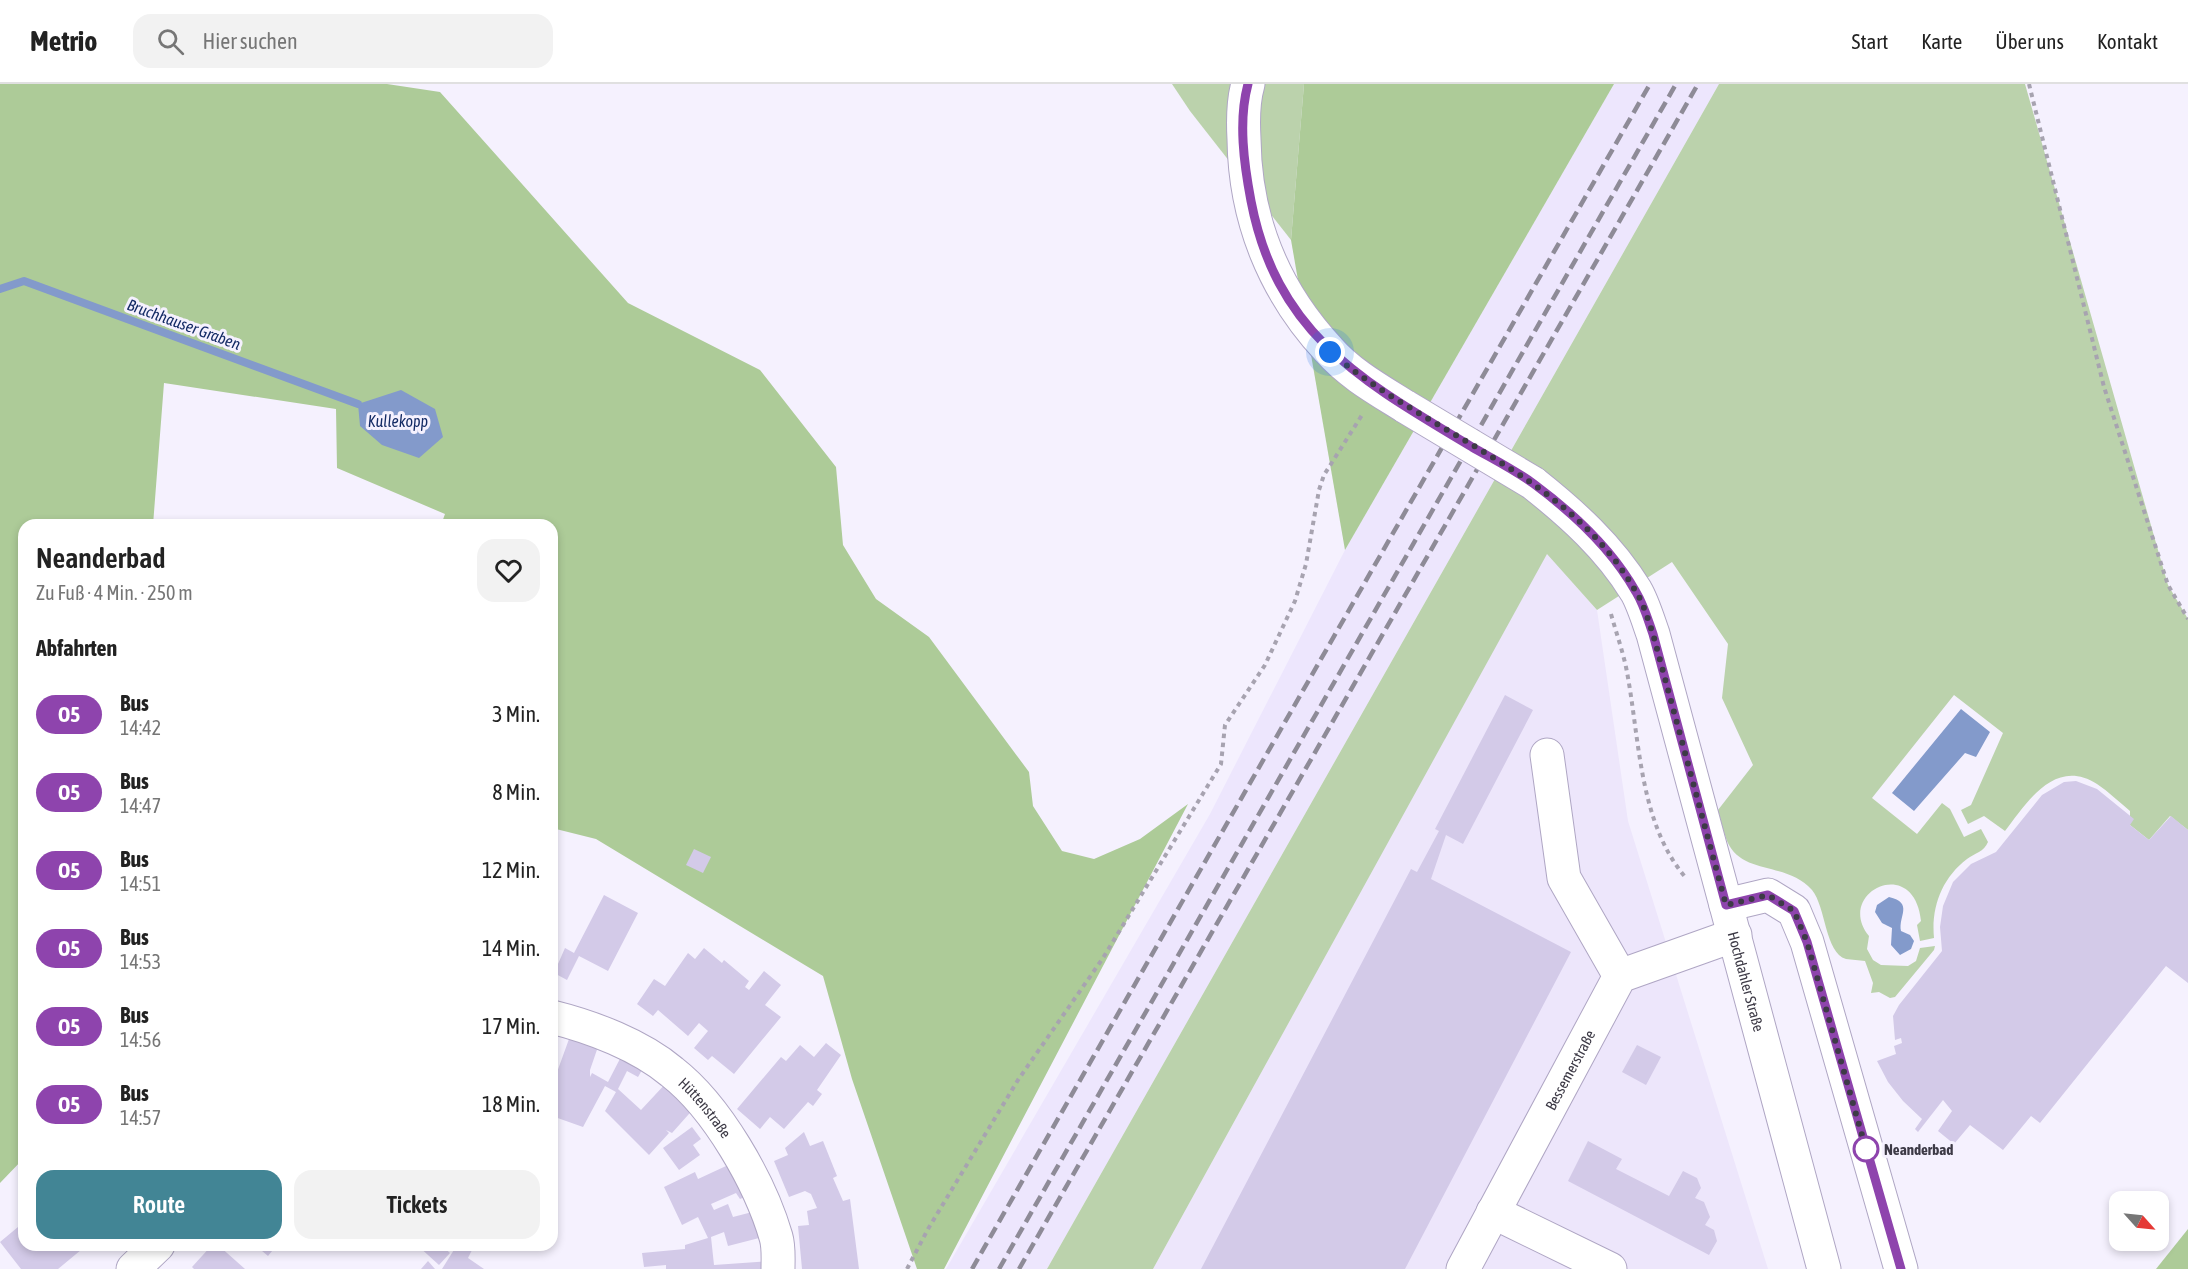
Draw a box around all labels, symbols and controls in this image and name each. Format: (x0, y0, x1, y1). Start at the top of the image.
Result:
search box (133, 14, 553, 68)
text: Metrio (30, 25, 97, 57)
icon: search (154, 25, 187, 58)
text: Hier suchen (202, 28, 298, 54)
text: Start (1852, 29, 1888, 53)
text: Karte (1921, 29, 1962, 53)
text: Über uns (1995, 29, 2064, 53)
text: Kontakt (2097, 29, 2158, 53)
water label: Bruchhauser Graben (125, 295, 243, 353)
your location (1315, 337, 1345, 367)
water label: Kullekopp (368, 412, 428, 431)
button: heart (477, 539, 540, 602)
text: Neanderbad (36, 542, 166, 574)
text: Zu Fuß · 4 Min. · 250 m (36, 581, 193, 604)
text: Abfahrten (36, 635, 117, 661)
text: Bus (120, 690, 149, 716)
text: 3 Min. (492, 701, 540, 727)
text: O5 (58, 702, 80, 726)
text: 14:42 (120, 716, 161, 739)
text: Bus (120, 768, 149, 794)
text: 8 Min. (492, 779, 540, 805)
text: O5 (58, 780, 80, 804)
text: 14:47 (120, 794, 161, 817)
text: Bus (120, 846, 149, 872)
text: 12 Min. (482, 857, 540, 883)
text: O5 (58, 858, 80, 882)
text: 14:51 (120, 872, 161, 895)
text: Bus (120, 924, 149, 950)
street label: Hochdahler Straße (1725, 929, 1768, 1033)
text: 14 Min. (482, 935, 540, 961)
text: O5 (58, 936, 80, 960)
text: 14:53 (120, 950, 161, 973)
text: Bus (120, 1002, 149, 1028)
text: 17 Min. (482, 1013, 540, 1039)
text: O5 (58, 1014, 80, 1038)
street label: Bessemerstraße (1541, 1027, 1598, 1113)
text: 14:56 (120, 1028, 161, 1051)
street label: Hüttenstraße (676, 1074, 735, 1141)
text: Bus (120, 1080, 149, 1106)
text: 18 Min. (482, 1091, 540, 1117)
text: O5 (58, 1092, 80, 1116)
text: 14:57 (120, 1106, 161, 1129)
marker: Neanderbad (1853, 1136, 1879, 1162)
place label: Neanderbad (1884, 1141, 1953, 1158)
button: Route (36, 1170, 282, 1239)
button: Tickets (294, 1170, 540, 1239)
north arrow (2109, 1191, 2169, 1251)
map controls (2109, 1191, 2169, 1251)

